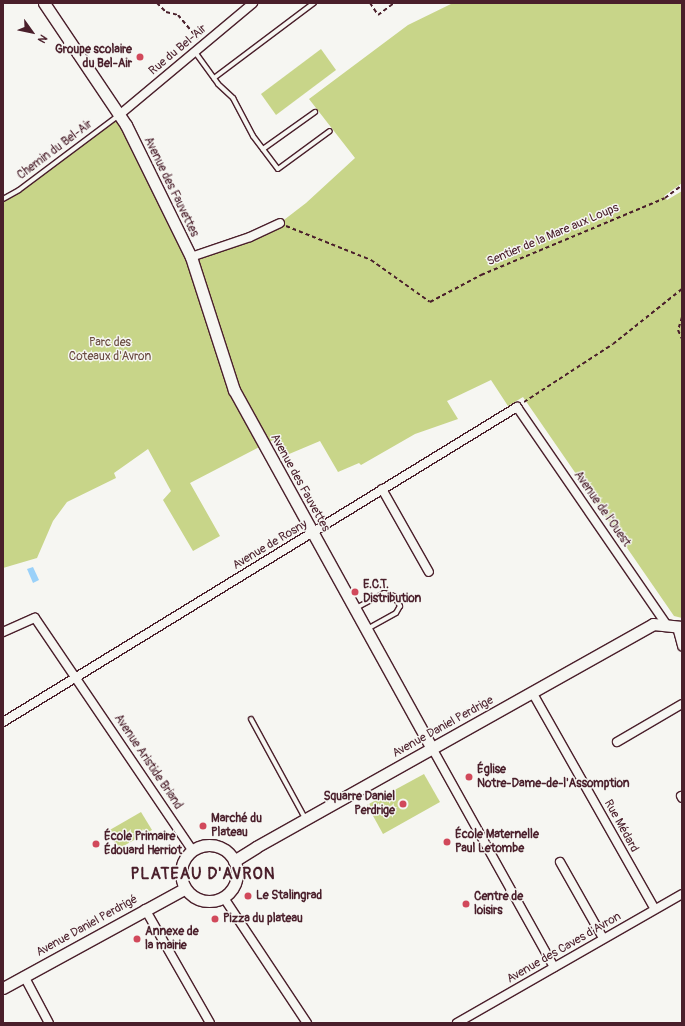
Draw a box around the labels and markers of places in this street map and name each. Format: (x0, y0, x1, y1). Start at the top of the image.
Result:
place label: Groupe scolaire du Bel-Air (55, 43, 132, 71)
marker: Groupe scolaire du Bel-Air (135, 52, 145, 62)
place label: E.C.T. Distribution (363, 578, 421, 606)
marker: E.C.T. Distribution (350, 587, 360, 597)
place label: Église Notre-Dame-de-l'Assomption (477, 763, 630, 791)
marker: Église Notre-Dame-de-l'Assomption (464, 772, 474, 782)
place label: Squarre Daniel Perdrige (323, 790, 395, 818)
marker: Squarre Daniel Perdrige (398, 799, 408, 809)
place label: Marché du Plateau (211, 812, 262, 840)
marker: Marché du Plateau (198, 821, 208, 831)
place label: École Maternelle Paul Letombe (455, 828, 539, 856)
place label: École Primaire Édouard Herriot (104, 830, 182, 858)
marker: École Maternelle Paul Letombe (442, 837, 452, 847)
marker: École Primaire Édouard Herriot (91, 839, 101, 849)
place label: Le Stalingrad (256, 889, 322, 903)
place label: Centre de loisirs (474, 890, 523, 918)
marker: Le Stalingrad (243, 891, 253, 901)
marker: Centre de loisirs (461, 899, 471, 909)
place label: Pizza du plateau (223, 912, 303, 926)
marker: Pizza du plateau (210, 914, 220, 924)
place label: Annexe de la mairie (145, 925, 199, 953)
marker: Annexe de la mairie (132, 934, 142, 944)

